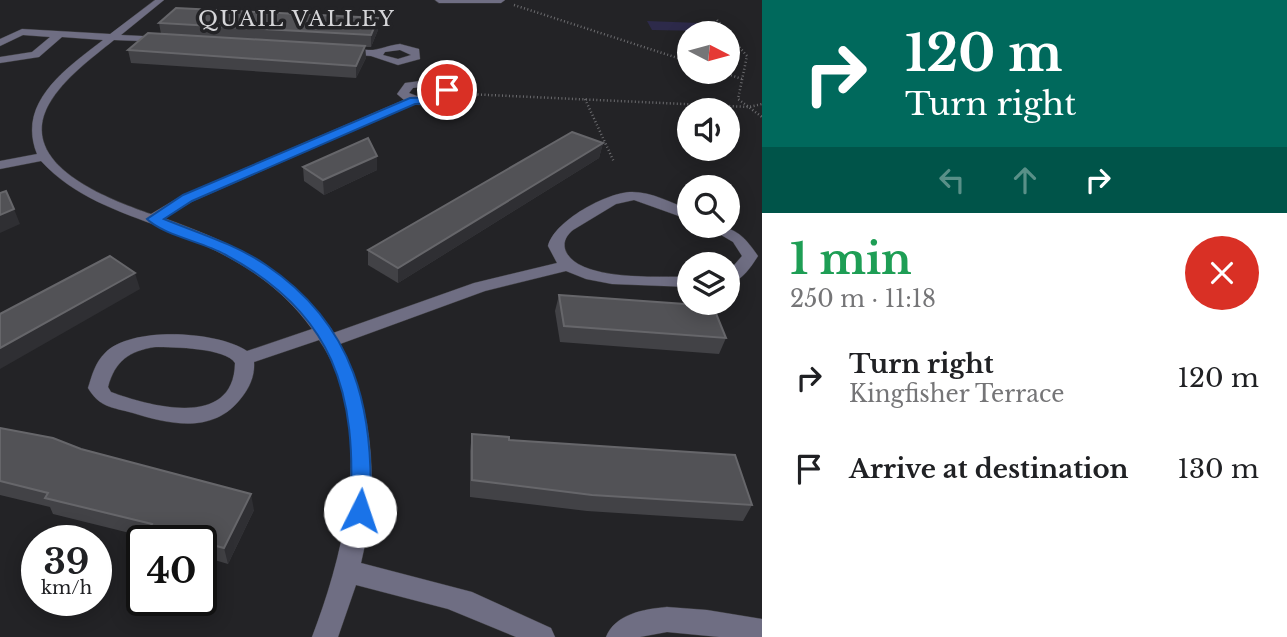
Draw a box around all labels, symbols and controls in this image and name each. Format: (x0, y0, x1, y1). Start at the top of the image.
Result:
district label: QUAIL VALLEY (198, 6, 396, 32)
north arrow (677, 21, 740, 84)
map controls (677, 21, 740, 315)
text: 120 m (905, 23, 1063, 84)
icon: right (790, 28, 881, 119)
pin (417, 60, 477, 120)
icon: arrive (428, 71, 466, 109)
text: Turn right (905, 84, 1076, 124)
button: sound (677, 98, 740, 161)
icon: left (933, 161, 971, 199)
icon: ahead (1006, 161, 1044, 199)
icon: right (1079, 161, 1117, 199)
button: search (677, 175, 740, 238)
text: 1 min (790, 233, 912, 285)
button: close (1185, 236, 1259, 310)
button: layers (677, 252, 740, 315)
text: 250 m · 11:18 (790, 285, 936, 313)
text: Turn right (849, 348, 994, 380)
icon: right (790, 359, 828, 397)
text: 120 m (1177, 362, 1259, 394)
text: Kingfisher Terrace (849, 380, 1064, 408)
icon: arrive (790, 450, 828, 488)
text: Arrive at destination (849, 453, 1129, 485)
text: 130 m (1177, 453, 1259, 485)
position arrow (323, 474, 397, 548)
speed limit sign: 40 (126, 525, 217, 616)
text: 39 (44, 540, 89, 583)
text: km/h (41, 577, 92, 599)

